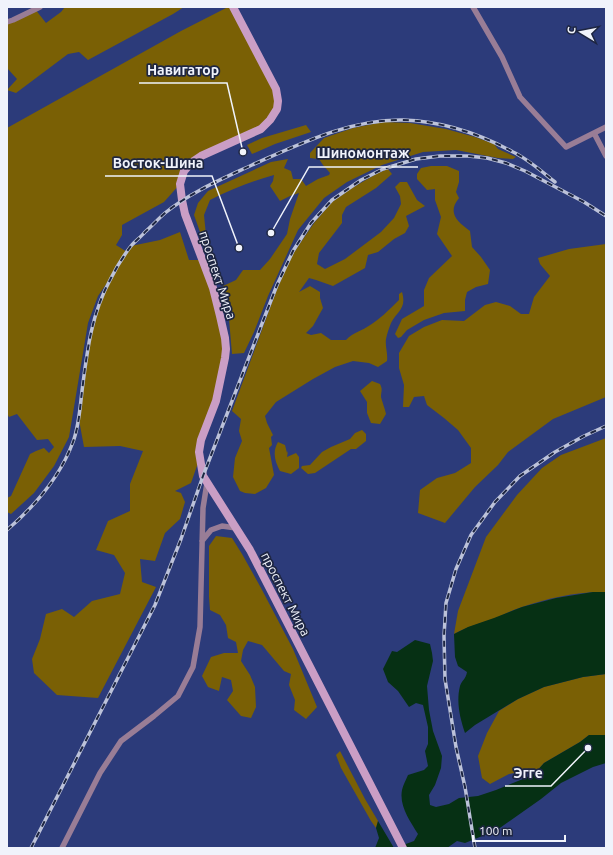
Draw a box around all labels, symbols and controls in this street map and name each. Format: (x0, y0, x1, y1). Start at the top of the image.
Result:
north arrow (561, 12, 601, 52)
text: С (565, 26, 578, 35)
callout: Навигатор (139, 57, 227, 83)
text: Навигатор (147, 62, 219, 78)
callout: Шиномонтаж (309, 141, 418, 167)
text: Шиномонтаж (317, 145, 410, 161)
callout: Восток-Шина (105, 150, 212, 176)
text: Восток-Шина (113, 155, 203, 171)
street label: проспект Мира (197, 229, 239, 321)
street label: проспект Мира (259, 550, 313, 638)
callout: Эгге (505, 760, 551, 786)
text: Эгге (513, 765, 543, 781)
scale bar (473, 817, 565, 843)
text: 100 m (479, 824, 512, 837)

